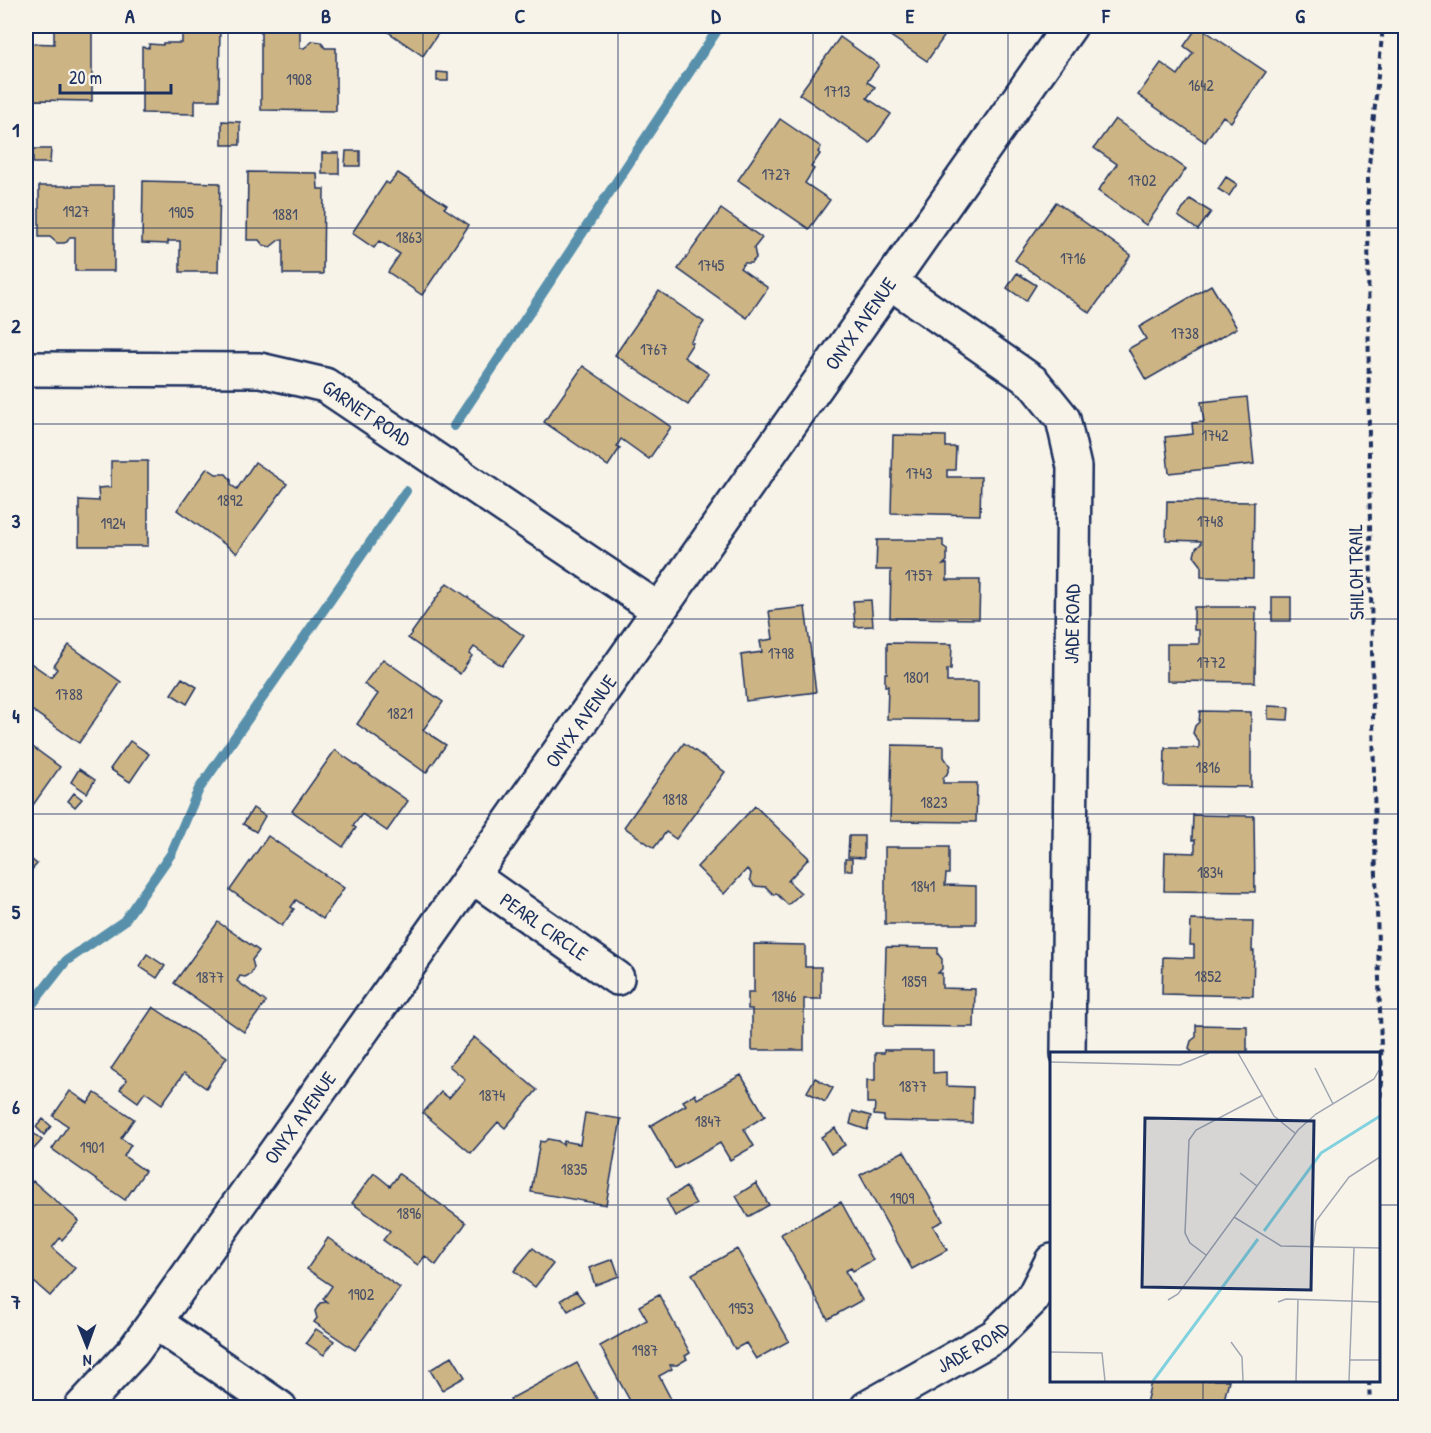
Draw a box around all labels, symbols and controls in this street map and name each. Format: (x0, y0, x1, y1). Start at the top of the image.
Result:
text: A (125, 2, 135, 29)
text: B (321, 2, 331, 29)
text: C (515, 2, 526, 29)
text: D (711, 2, 721, 29)
text: E (906, 2, 915, 29)
text: F (1101, 2, 1111, 29)
text: G (1295, 2, 1305, 29)
scale bar (60, 57, 171, 95)
text: 20 m (69, 65, 102, 90)
house number: 1908 (286, 68, 312, 90)
house number: 1642 (1188, 74, 1214, 96)
house number: 1713 (824, 80, 850, 102)
text: 1 (12, 116, 20, 143)
house number: 1727 (761, 163, 791, 185)
house number: 1702 (1128, 169, 1157, 191)
house number: 1927 (62, 200, 90, 222)
house number: 1905 (168, 201, 194, 223)
house number: 1881 (272, 203, 298, 225)
house number: 1863 (396, 226, 422, 248)
house number: 1716 (1060, 247, 1086, 269)
house number: 1745 (698, 254, 724, 276)
street label: ONYX AVENUE (818, 272, 902, 375)
text: 2 (11, 312, 21, 339)
house number: 1738 (1171, 322, 1199, 344)
house number: 1767 (640, 338, 668, 360)
street label: GARNET ROAD (317, 373, 417, 452)
house number: 1742 (1201, 424, 1229, 446)
house number: 1743 (906, 462, 932, 484)
house number: 1892 (217, 489, 244, 511)
text: 3 (12, 507, 21, 534)
house number: 1748 (1197, 510, 1223, 532)
house number: 1924 (100, 512, 126, 534)
street label: SHILOH TRAIL (1341, 524, 1370, 620)
house number: 1757 (905, 564, 933, 586)
street label: JADE ROAD (1057, 583, 1086, 664)
house number: 1798 (768, 642, 794, 664)
house number: 1772 (1196, 651, 1226, 673)
house number: 1801 (903, 666, 929, 688)
street label: ONYX AVENUE (538, 669, 623, 773)
house number: 1788 (55, 683, 83, 705)
text: 4 (12, 702, 20, 729)
house number: 1821 (387, 702, 413, 724)
house number: 1816 (1196, 756, 1220, 778)
house number: 1818 (662, 788, 688, 810)
house number: 1823 (920, 791, 948, 813)
house number: 1834 (1197, 861, 1223, 883)
house number: 1841 (911, 875, 935, 897)
street label: PEARL CIRCLE (495, 886, 594, 967)
text: 5 (12, 898, 21, 925)
house number: 1852 (1195, 965, 1222, 987)
house number: 1877 (196, 966, 224, 988)
house number: 1859 (901, 970, 927, 992)
house number: 1846 (771, 985, 797, 1007)
inset map (1050, 1052, 1380, 1382)
street label: ONYX AVENUE (257, 1066, 342, 1169)
house number: 1877 (899, 1075, 927, 1097)
house number: 1874 (479, 1084, 505, 1106)
text: 6 (12, 1093, 20, 1120)
house number: 1847 (695, 1110, 721, 1132)
house number: 1901 (80, 1136, 105, 1158)
house number: 1835 (561, 1158, 588, 1180)
house number: 1909 (890, 1187, 914, 1209)
house number: 1896 (397, 1202, 422, 1224)
house number: 1902 (348, 1283, 375, 1305)
text: 7 (10, 1288, 21, 1315)
house number: 1953 (728, 1297, 754, 1319)
street label: JADE ROAD (932, 1315, 1015, 1379)
north arrow (57, 1316, 117, 1376)
house number: 1987 (632, 1339, 658, 1361)
text: N (82, 1350, 92, 1372)

